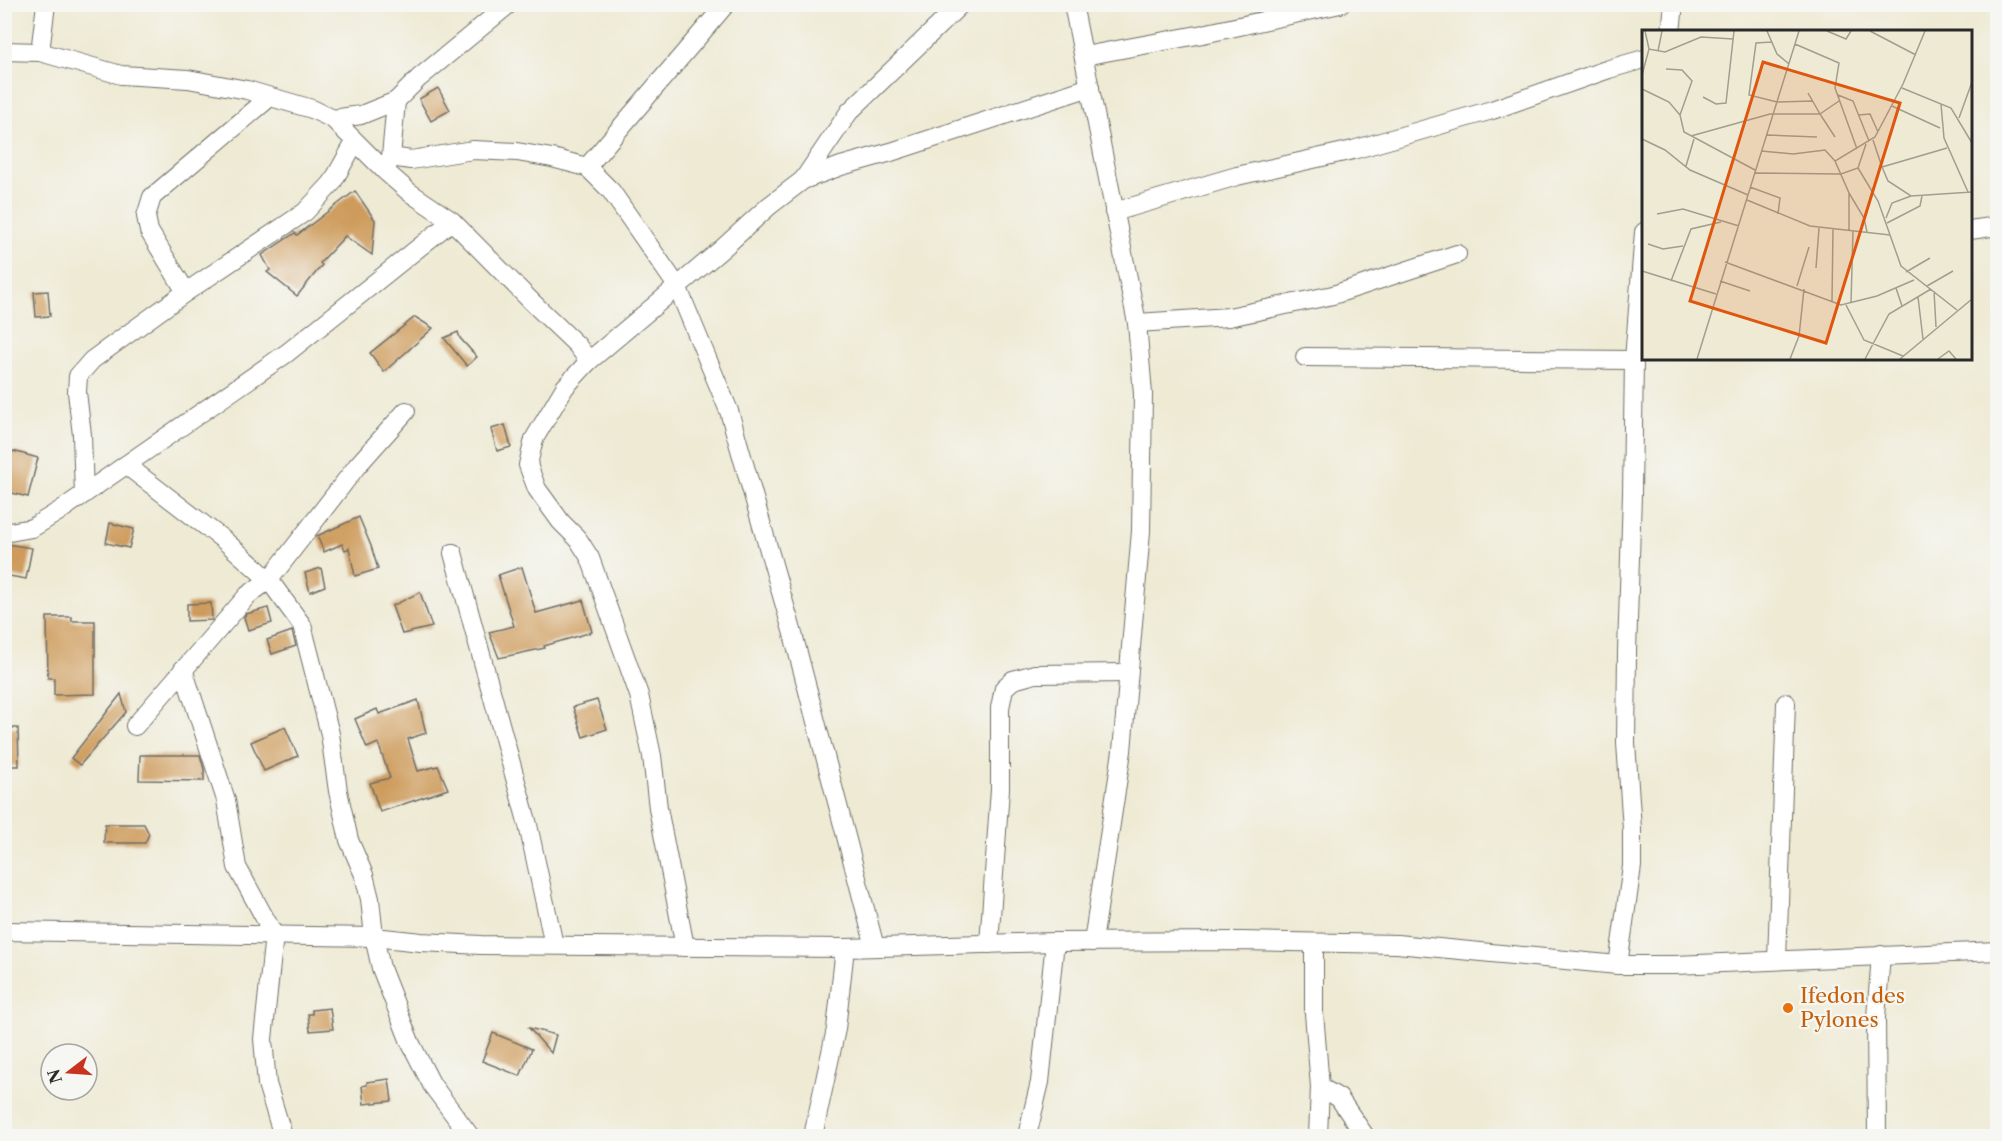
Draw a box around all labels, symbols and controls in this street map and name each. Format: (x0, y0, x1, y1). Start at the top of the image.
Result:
inset map (1642, 30, 1972, 360)
place label: Ifedon des Pylones (1800, 983, 1905, 1032)
marker: Ifedon des Pylones (1781, 1001, 1795, 1015)
north arrow (39, 1042, 99, 1102)
text: N (43, 1067, 66, 1086)

